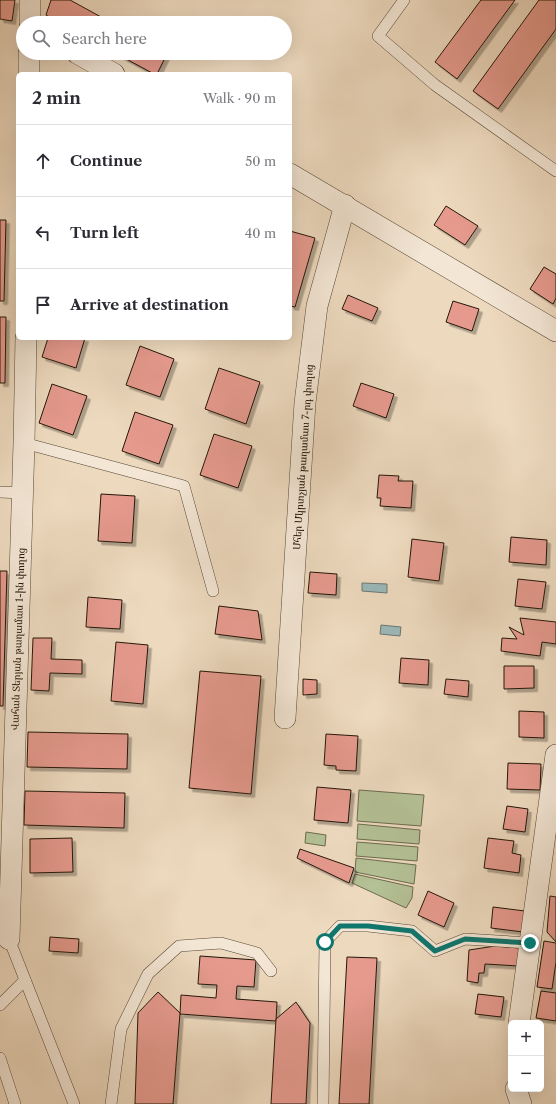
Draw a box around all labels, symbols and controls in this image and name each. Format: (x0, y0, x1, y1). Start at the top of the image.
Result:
search box (16, 16, 292, 60)
icon: search (30, 27, 52, 49)
text: Search here (62, 29, 147, 48)
text: 2 min (32, 88, 81, 108)
text: Walk · 90 m (203, 90, 276, 106)
icon: ahead (32, 150, 54, 172)
text: Continue (70, 151, 142, 170)
text: 50 m (245, 153, 276, 169)
icon: left (32, 222, 54, 244)
text: Turn left (70, 223, 139, 242)
text: 40 m (245, 225, 276, 241)
icon: arrive (32, 294, 54, 316)
text: Arrive at destination (70, 295, 229, 314)
street label: Մհեր Մկրտչյան թաղամաս 7-րդ փողոց (290, 364, 316, 550)
street label: Վահան Տերյան թաղամաս 1-ին փողոց (8, 547, 28, 731)
route start (316, 933, 334, 951)
route end (521, 934, 539, 952)
map controls (508, 1020, 544, 1092)
button: + (508, 1020, 544, 1056)
button: − (508, 1056, 544, 1092)

